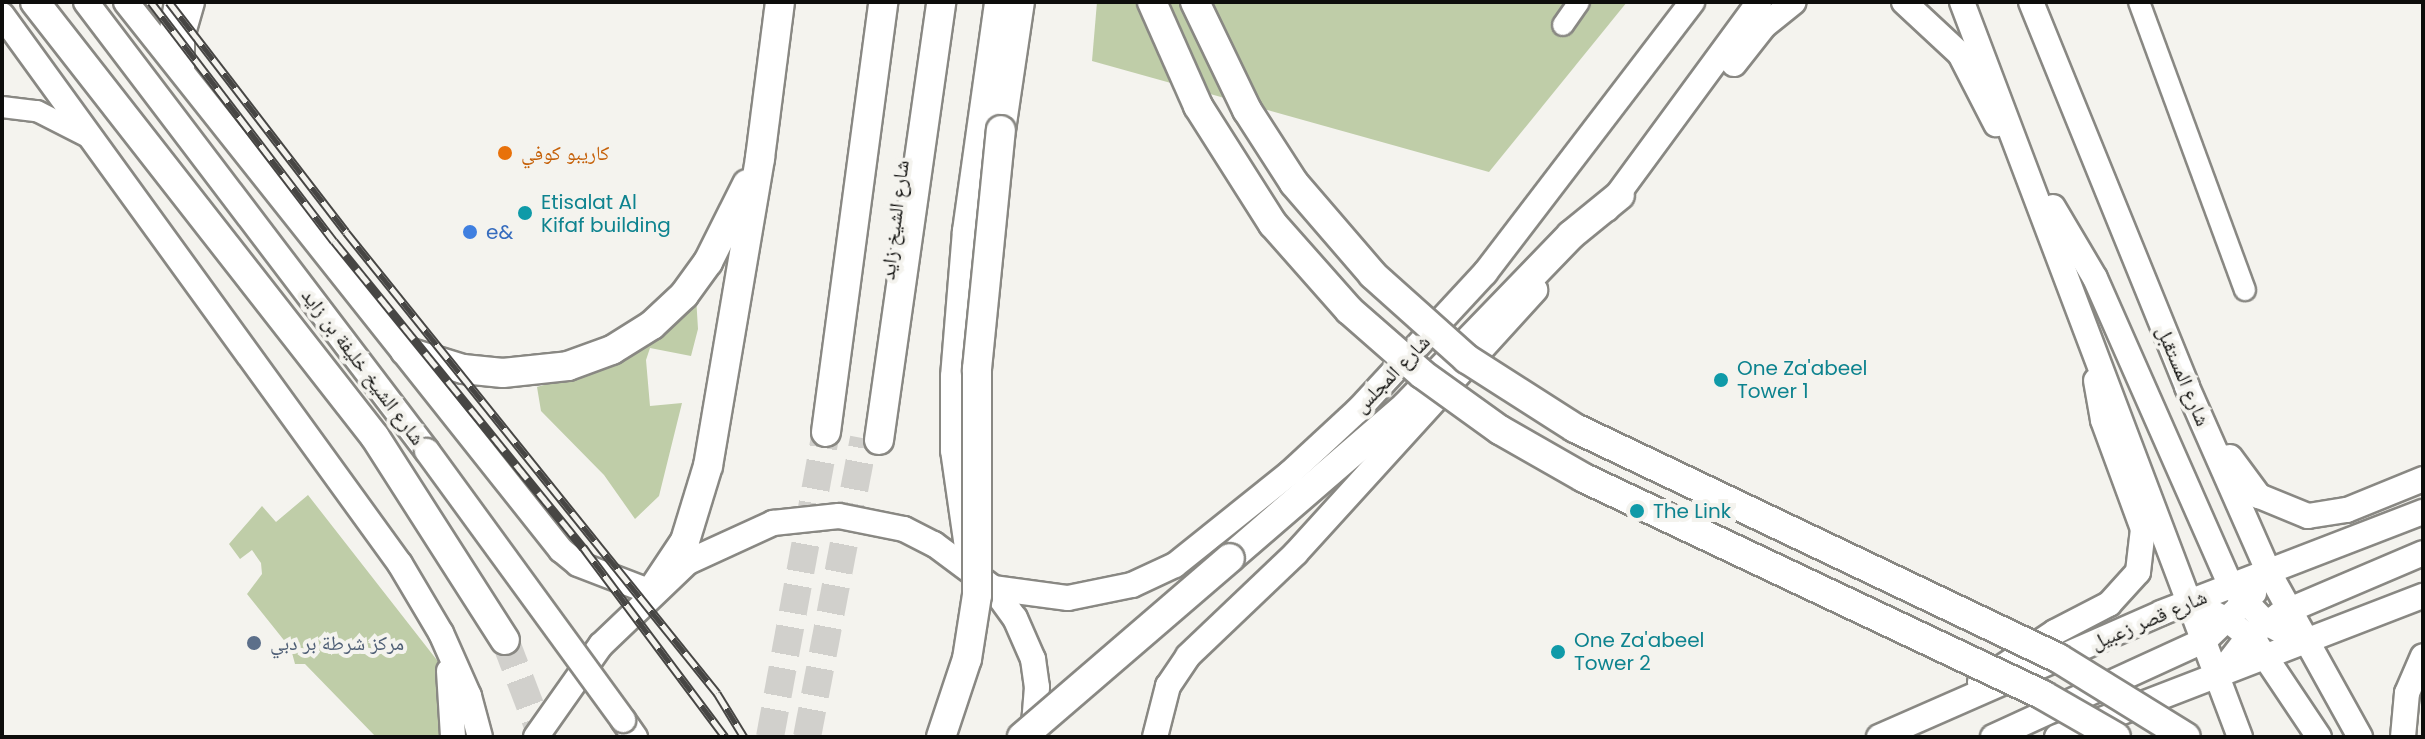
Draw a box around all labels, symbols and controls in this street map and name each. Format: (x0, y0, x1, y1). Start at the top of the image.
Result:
place label: كاريبو كوفي (521, 141, 609, 165)
marker: كاريبو كوفي (496, 144, 514, 162)
street label: شارع الشيخ زايد (876, 159, 914, 281)
place label: Etisalat Al Kifaf building (541, 190, 671, 237)
marker: Etisalat Al Kifaf building (516, 204, 534, 222)
place label: e& (486, 220, 513, 244)
marker: e& (461, 223, 479, 241)
street label: شارع الشيخ خليفة بن زايد (296, 284, 430, 450)
street label: شارع المستقبل (2151, 322, 2215, 430)
street label: شارع المجلس (1349, 330, 1435, 418)
place label: One Za'abeel Tower 1 (1737, 356, 1868, 403)
marker: One Za'abeel Tower 1 (1712, 371, 1730, 389)
place label: The Link (1653, 499, 1731, 523)
marker: The Link (1628, 502, 1646, 520)
street label: شارع قصر زعبيل (2088, 585, 2210, 655)
place label: One Za'abeel Tower 2 (1574, 628, 1705, 675)
place label: مركز شرطة بر دبي (270, 631, 404, 655)
marker: مركز شرطة بر دبي (245, 634, 263, 652)
marker: One Za'abeel Tower 2 (1549, 643, 1567, 661)

